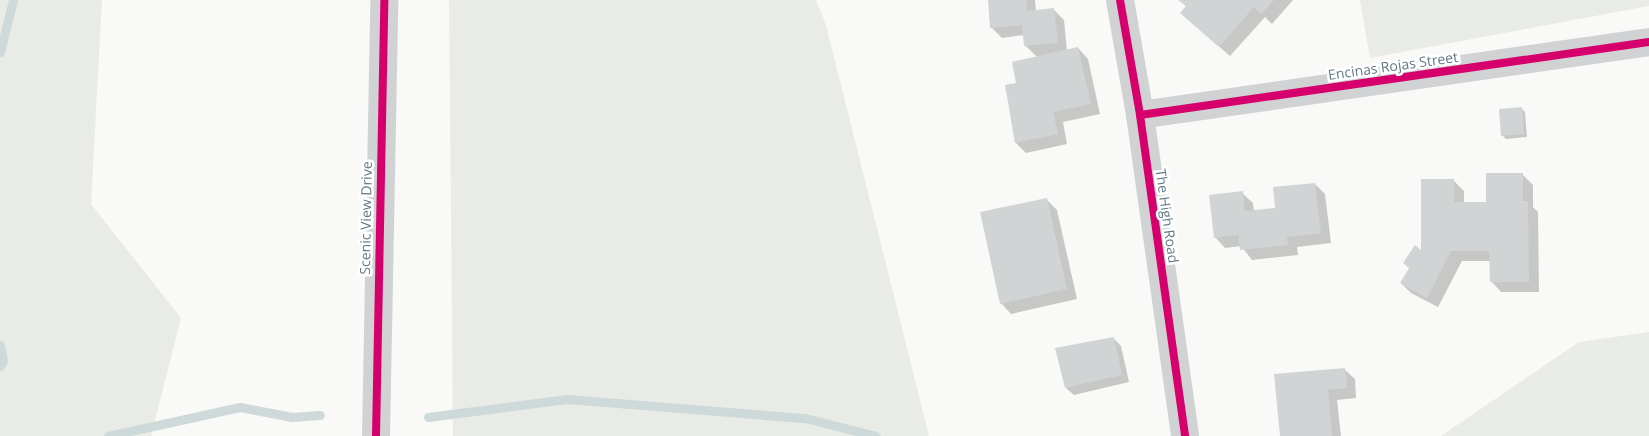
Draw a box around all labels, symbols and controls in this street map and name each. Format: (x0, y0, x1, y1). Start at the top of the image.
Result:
street label: Encinas Rojas Street (1327, 49, 1459, 83)
street label: Scenic View Drive (357, 161, 375, 275)
street label: The High Road (1152, 168, 1182, 264)

